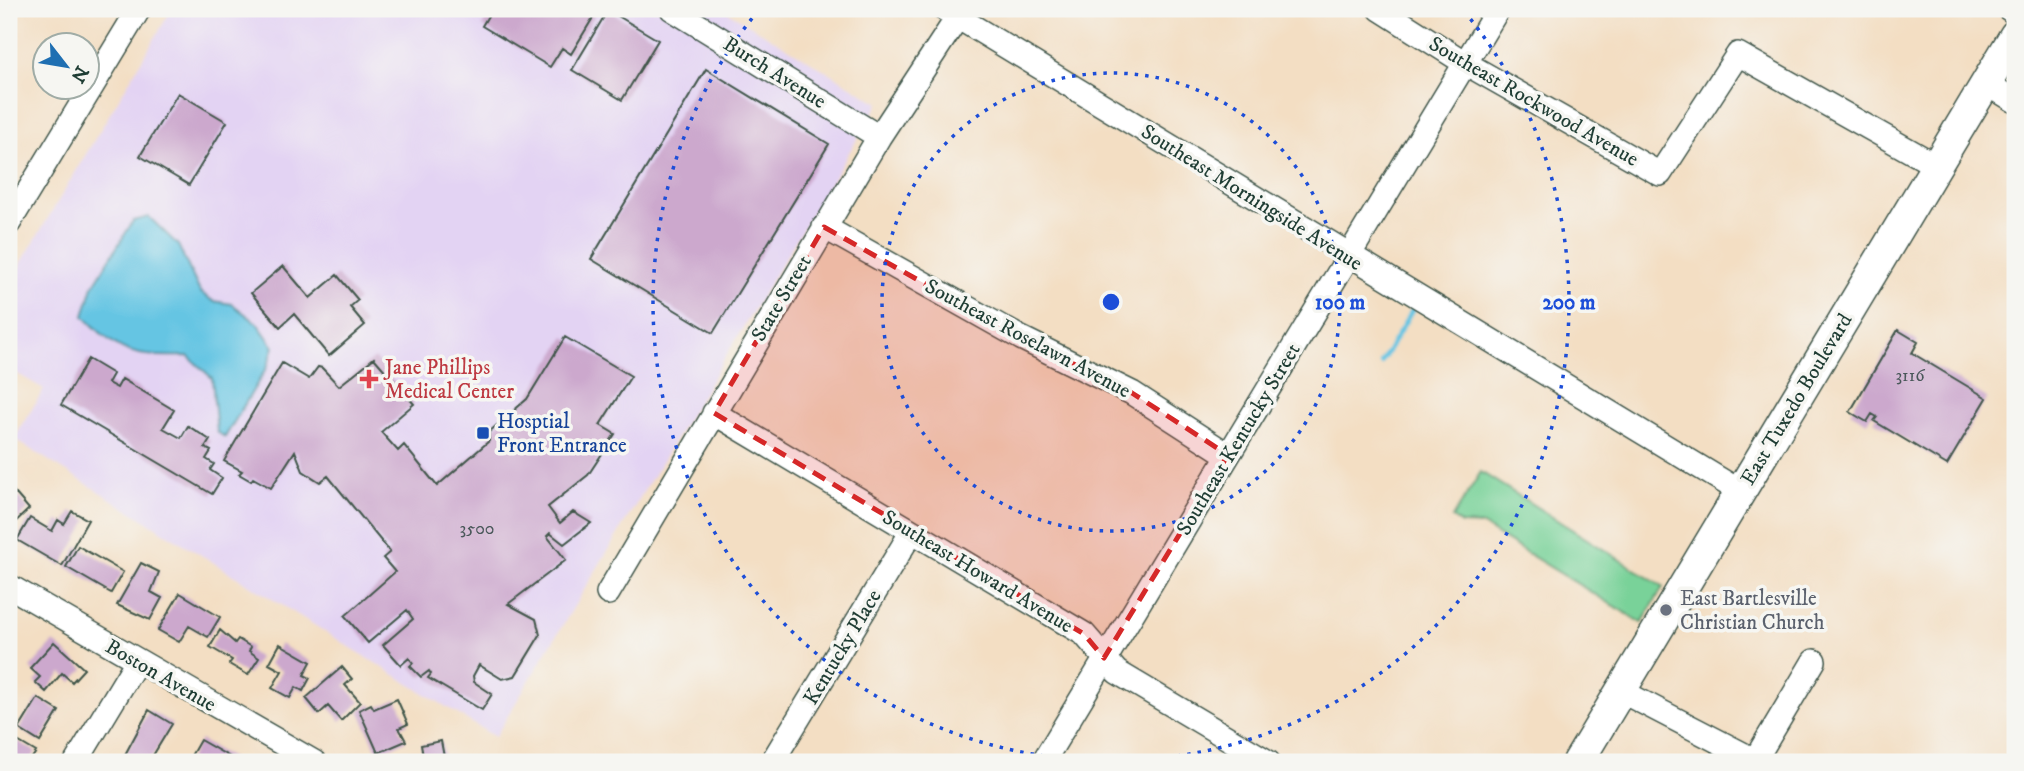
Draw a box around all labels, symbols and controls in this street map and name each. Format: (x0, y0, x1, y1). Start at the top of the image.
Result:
street label: Burch Avenue (718, 31, 831, 115)
street label: Southeast Rockwood Avenue (1424, 31, 1643, 173)
north arrow (32, 32, 102, 102)
text: N (65, 61, 93, 87)
street label: Southeast Morningside Avenue (1136, 119, 1367, 277)
street label: State Street (746, 250, 818, 346)
street label: Southeast Roselawn Avenue (920, 274, 1135, 404)
centre of rings (1099, 290, 1123, 314)
text: 100 m (1315, 290, 1365, 316)
text: 200 m (1542, 290, 1596, 316)
street label: East Tuxedo Boulevard (1735, 309, 1859, 490)
street label: Southeast Kentucky Street (1171, 339, 1307, 540)
place label: Jane Phillips Medical Center (383, 355, 514, 405)
house number: 3116 (1895, 365, 1925, 387)
marker: Jane Phillips Medical Center (359, 369, 379, 389)
place label: Hosptial Front Entrance (497, 409, 627, 459)
marker: Hosptial Front Entrance (475, 425, 491, 441)
street label: Southeast Howard Avenue (877, 505, 1078, 639)
house number: 3500 (459, 518, 495, 540)
street label: Kentucky Place (798, 585, 888, 710)
place label: East Bartlesville Christian Church (1680, 586, 1825, 636)
marker: East Bartlesville Christian Church (1658, 602, 1674, 618)
street label: Boston Avenue (101, 634, 221, 718)

